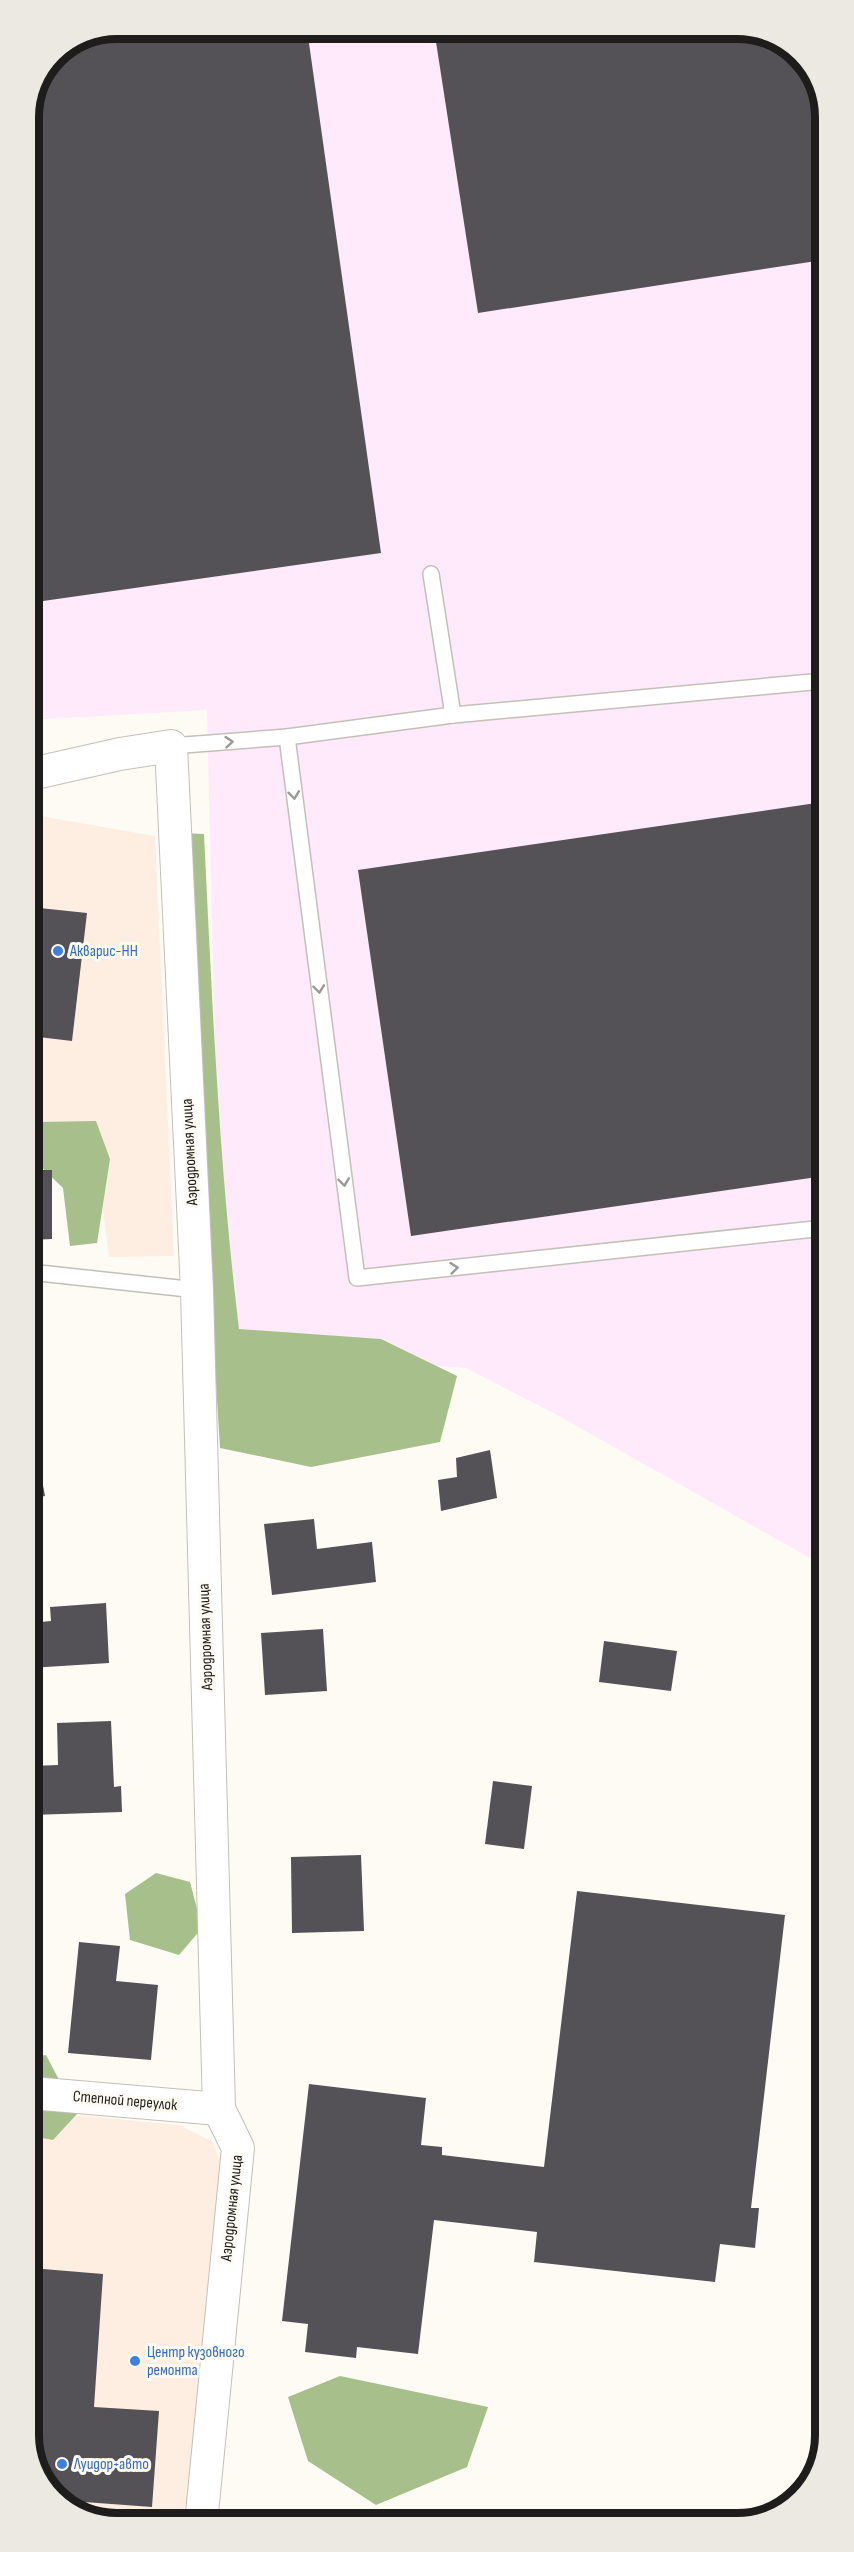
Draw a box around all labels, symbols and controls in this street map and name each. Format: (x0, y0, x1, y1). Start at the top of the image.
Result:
one-way arrow (225, 736, 234, 749)
one-way arrow (288, 791, 300, 800)
place label: Акварис-НН (69, 942, 138, 961)
marker: Акварис-НН (51, 944, 65, 958)
one-way arrow (313, 984, 325, 993)
street label: Аэродромная улица (178, 1098, 202, 1207)
one-way arrow (338, 1178, 350, 1187)
one-way arrow (450, 1262, 459, 1275)
street label: Аэродромная улица (195, 1583, 217, 1692)
street label: Степной переулок (72, 2087, 179, 2115)
street label: Аэродромная улица (217, 2154, 247, 2263)
place label: Центр кузовного ремонта (147, 2343, 245, 2380)
marker: Центр кузовного ремонта (128, 2354, 142, 2368)
place label: Луидор-авто (73, 2455, 149, 2474)
marker: Луидор-авто (55, 2457, 69, 2471)

